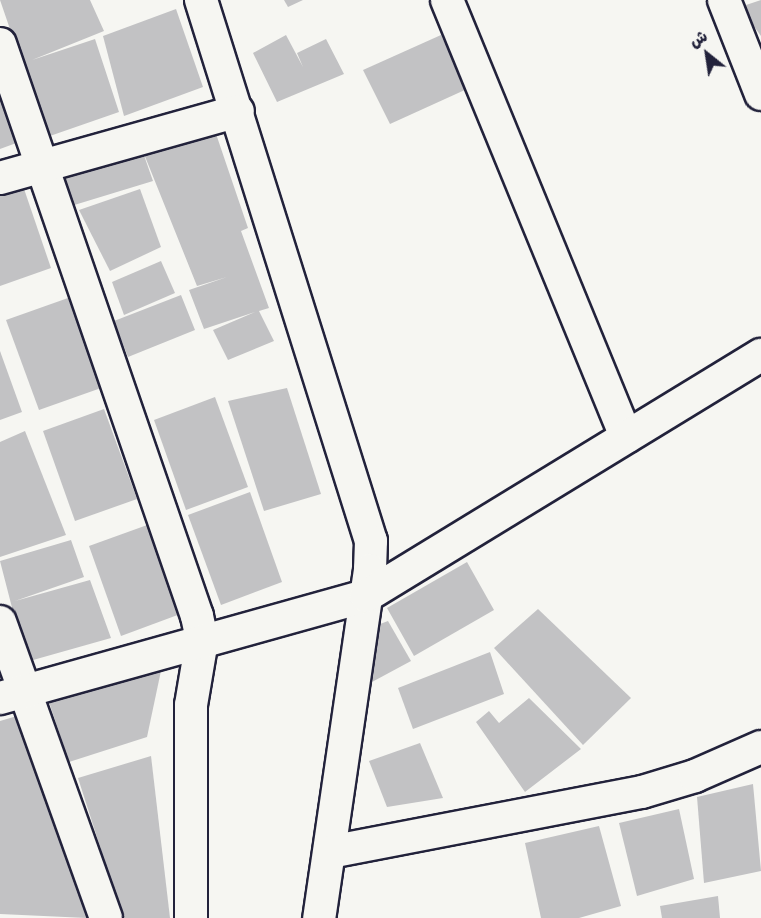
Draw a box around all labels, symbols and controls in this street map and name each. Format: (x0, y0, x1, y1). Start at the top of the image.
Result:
north arrow (677, 24, 737, 84)
text: ش (685, 24, 711, 52)

